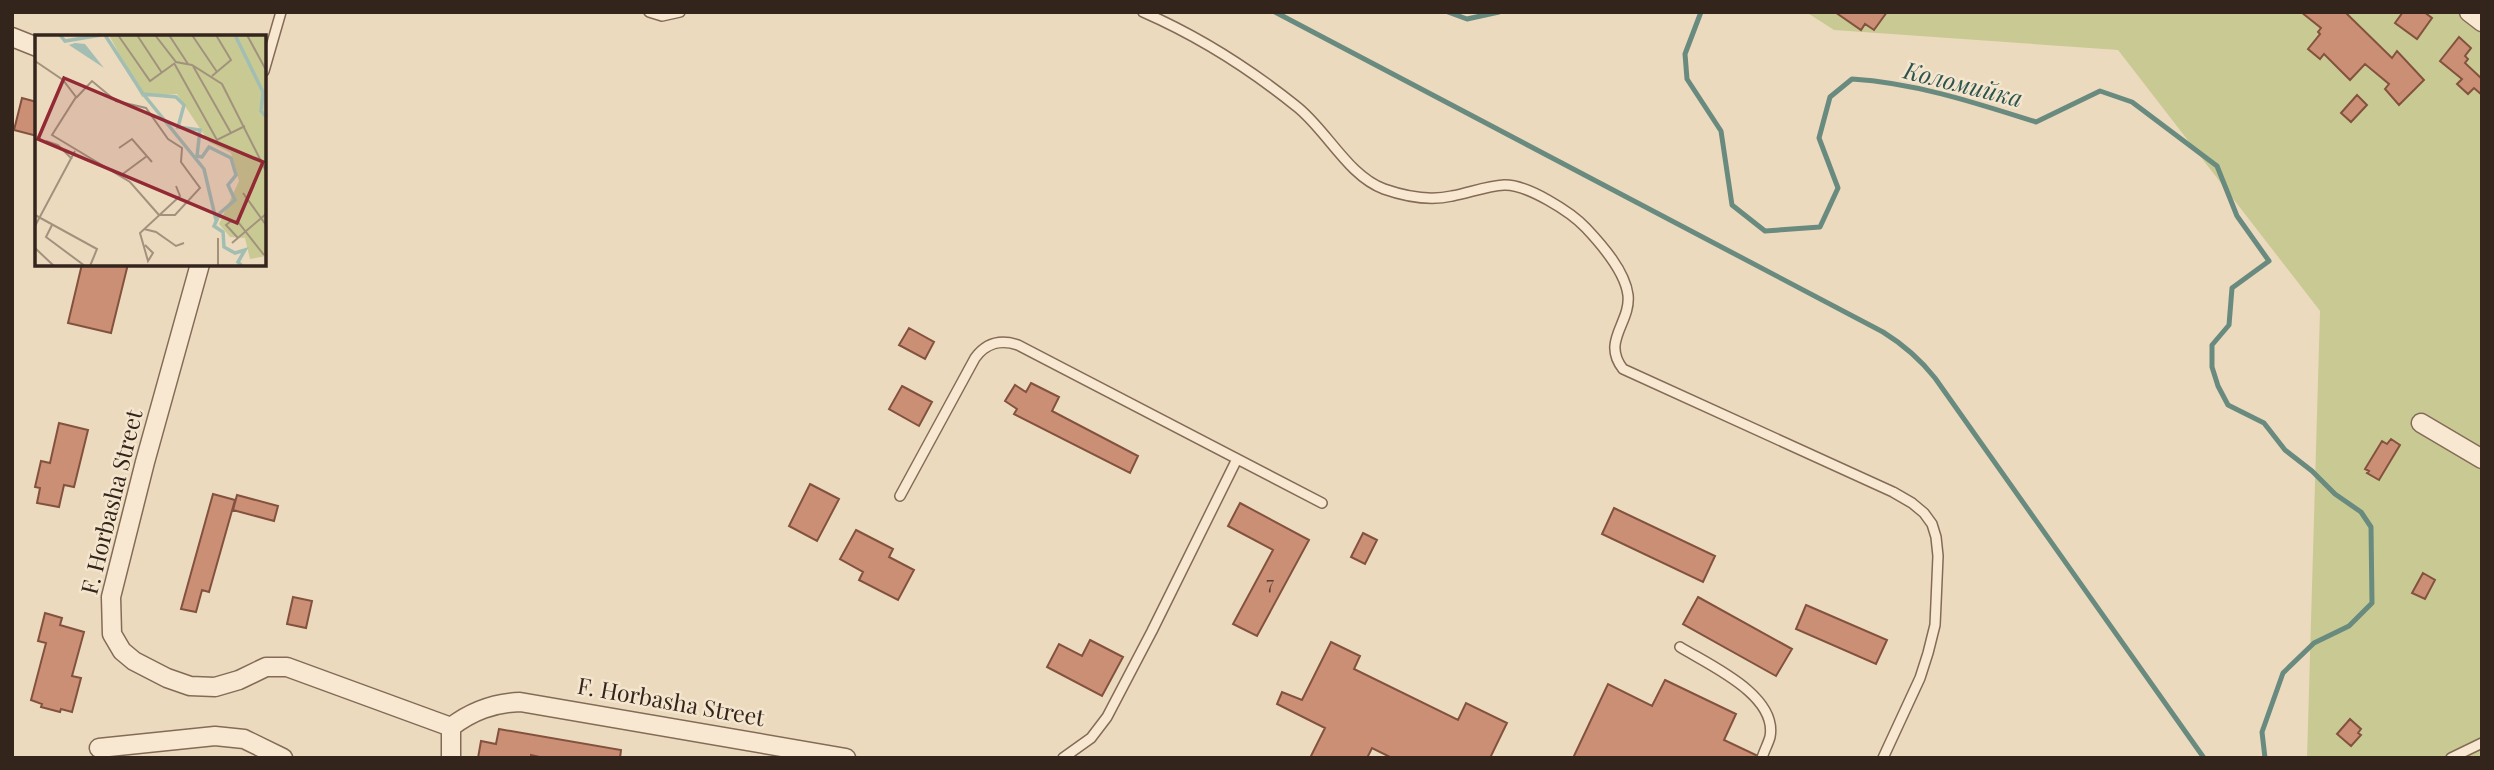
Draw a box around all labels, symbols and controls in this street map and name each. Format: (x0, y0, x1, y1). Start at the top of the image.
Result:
inset map (35, 35, 266, 266)
water label: Коломийка (1900, 53, 2026, 113)
street label: F. Horbasha Street (73, 405, 149, 597)
house number: 7 (1266, 569, 1274, 595)
street label: F. Horbasha Street (575, 669, 768, 732)

